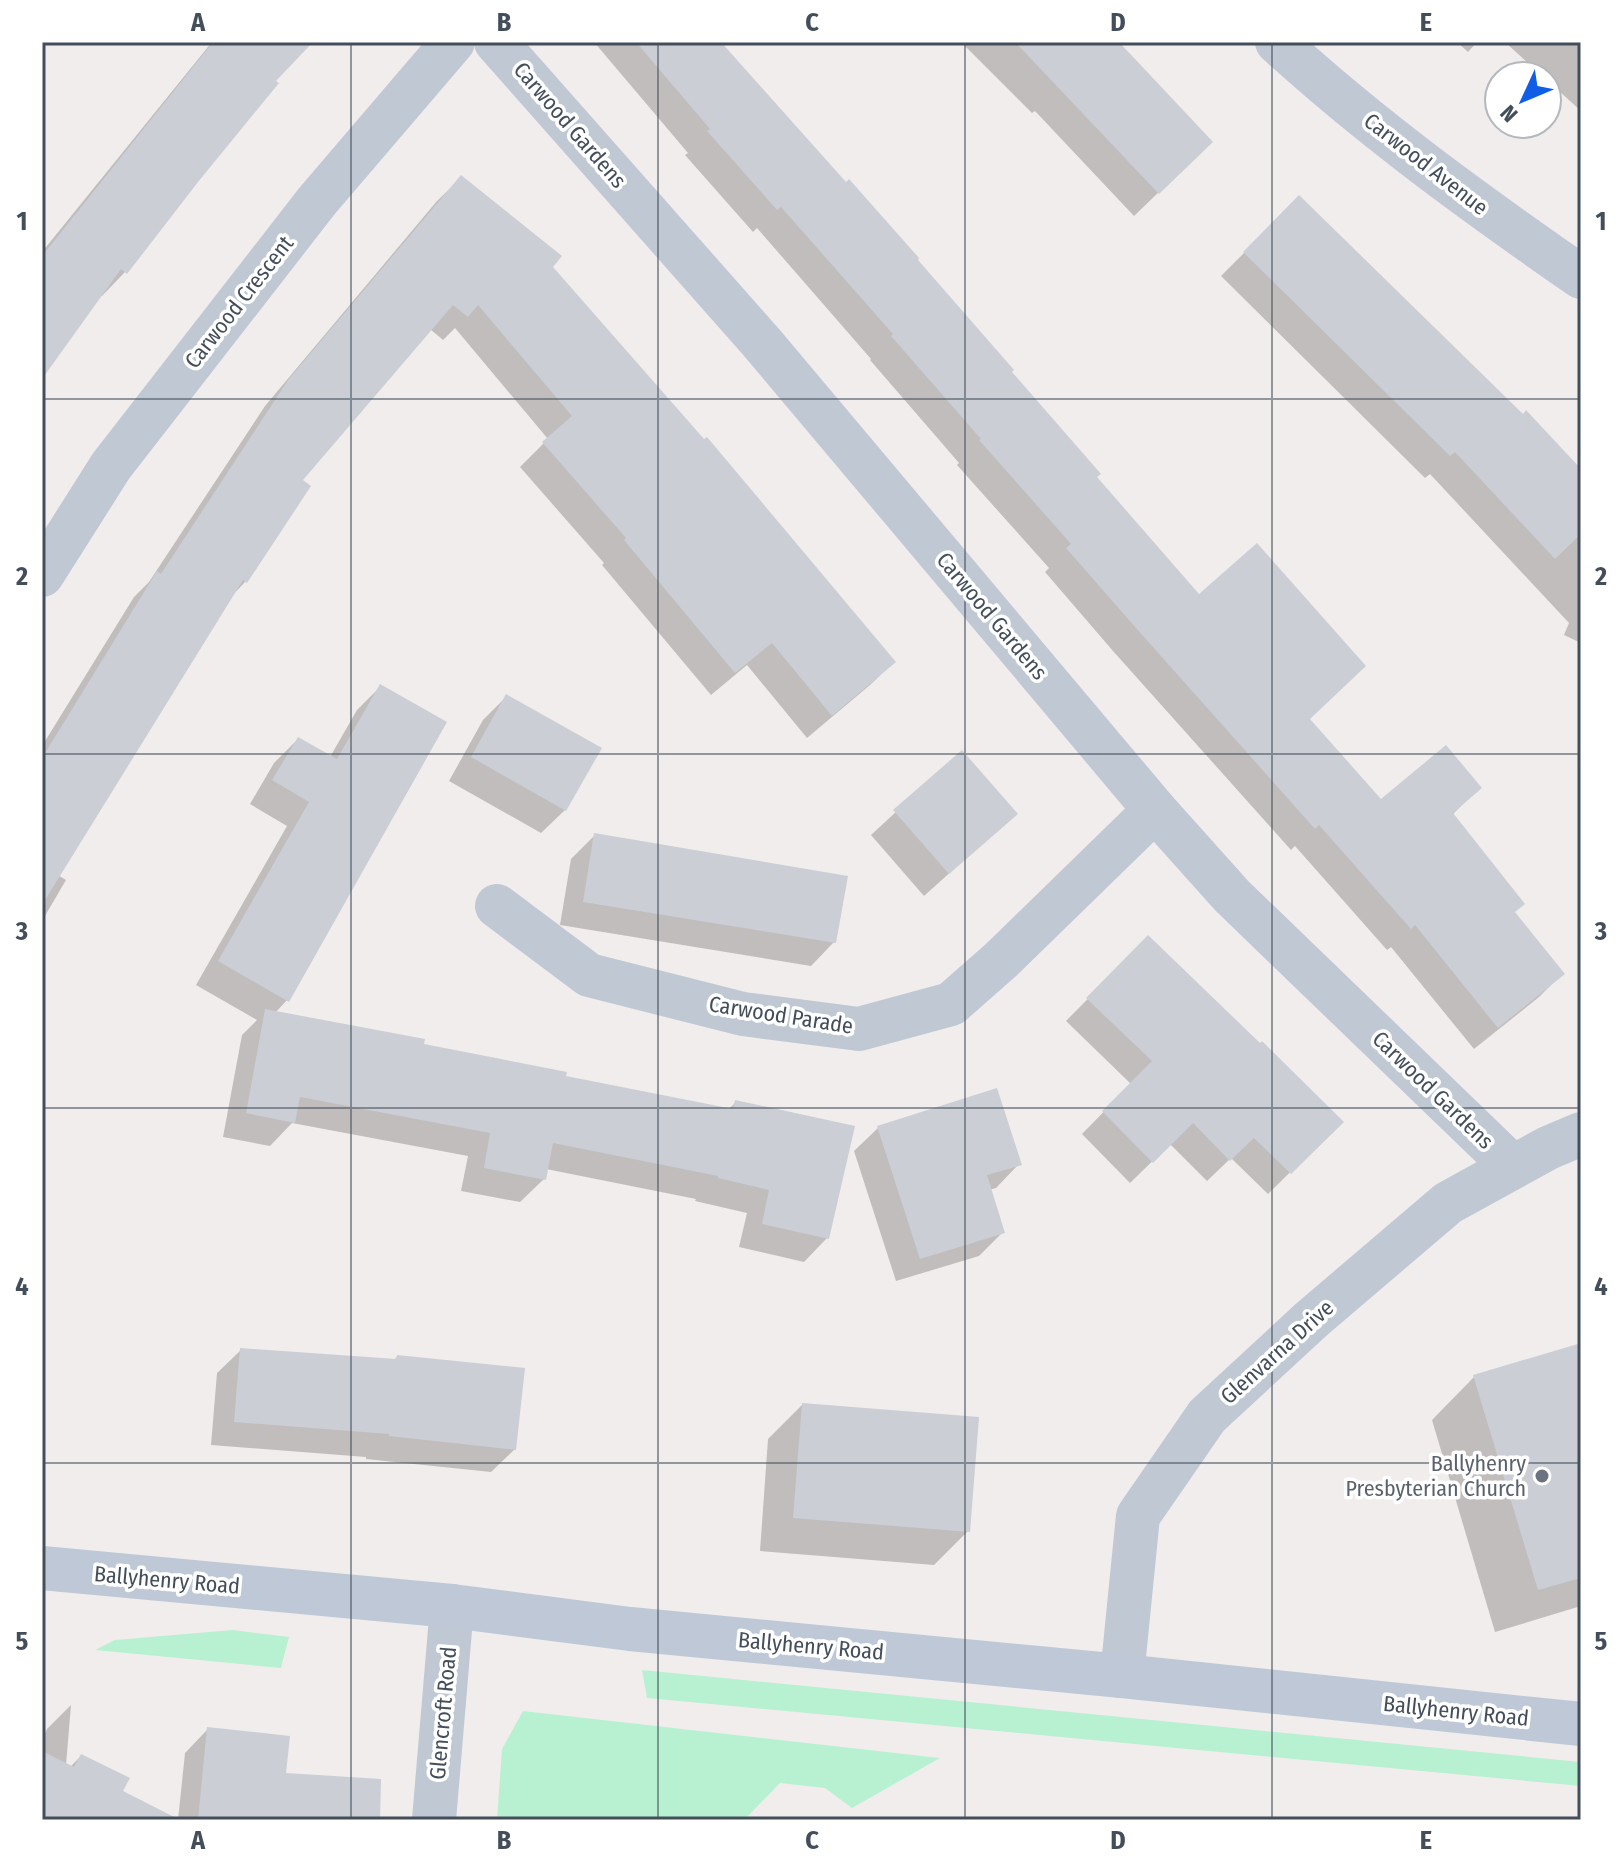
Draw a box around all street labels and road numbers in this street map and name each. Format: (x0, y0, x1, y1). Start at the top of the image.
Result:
street label: Carwood Gardens (508, 57, 632, 193)
street label: Carwood Avenue (1359, 107, 1493, 221)
street label: Carwood Crescent (179, 230, 300, 374)
street label: Carwood Gardens (931, 547, 1053, 685)
street label: Carwood Parade (707, 990, 855, 1040)
street label: Carwood Gardens (1367, 1025, 1499, 1155)
street label: Glenvarna Drive (1215, 1294, 1339, 1410)
street label: Ballyhenry Road (93, 1560, 241, 1600)
street label: Ballyhenry Road (737, 1626, 885, 1666)
street label: Glencroft Road (424, 1645, 462, 1781)
street label: Ballyhenry Road (1382, 1690, 1530, 1732)

